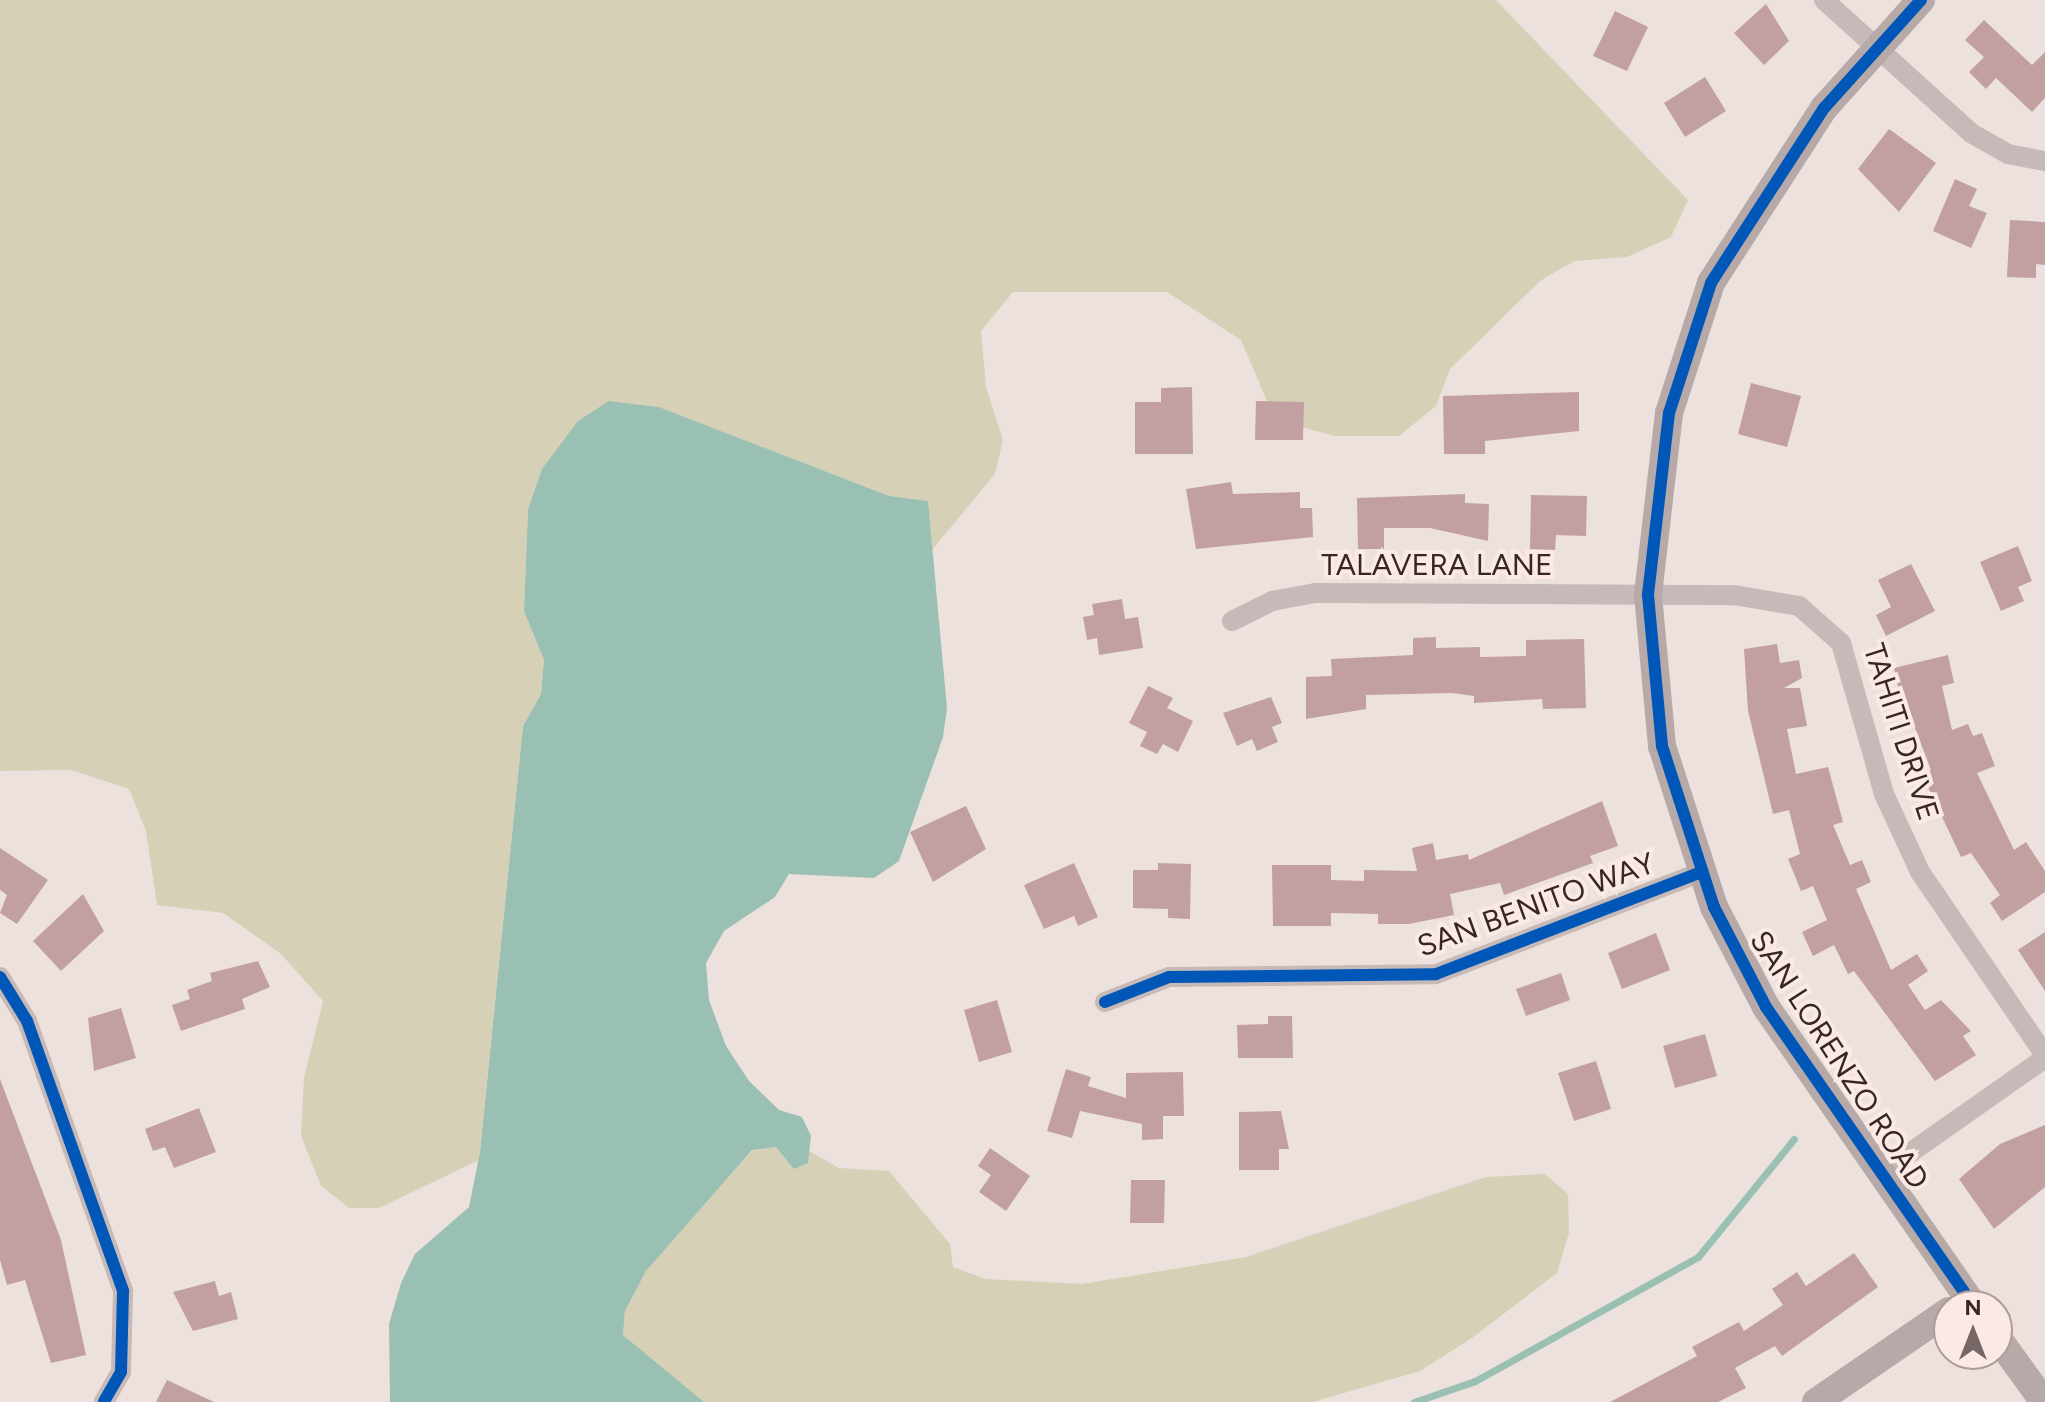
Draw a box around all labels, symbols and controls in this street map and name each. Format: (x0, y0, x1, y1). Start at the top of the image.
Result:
street label: TALAVERA LANE (1321, 547, 1553, 583)
street label: TAHITI DRIVE (1856, 639, 1946, 825)
street label: SAN BENITO WAY (1412, 845, 1660, 965)
street label: SAN LORENZO ROAD (1742, 924, 1936, 1196)
north arrow (1933, 1290, 2013, 1370)
text: N (1964, 1294, 1982, 1321)

